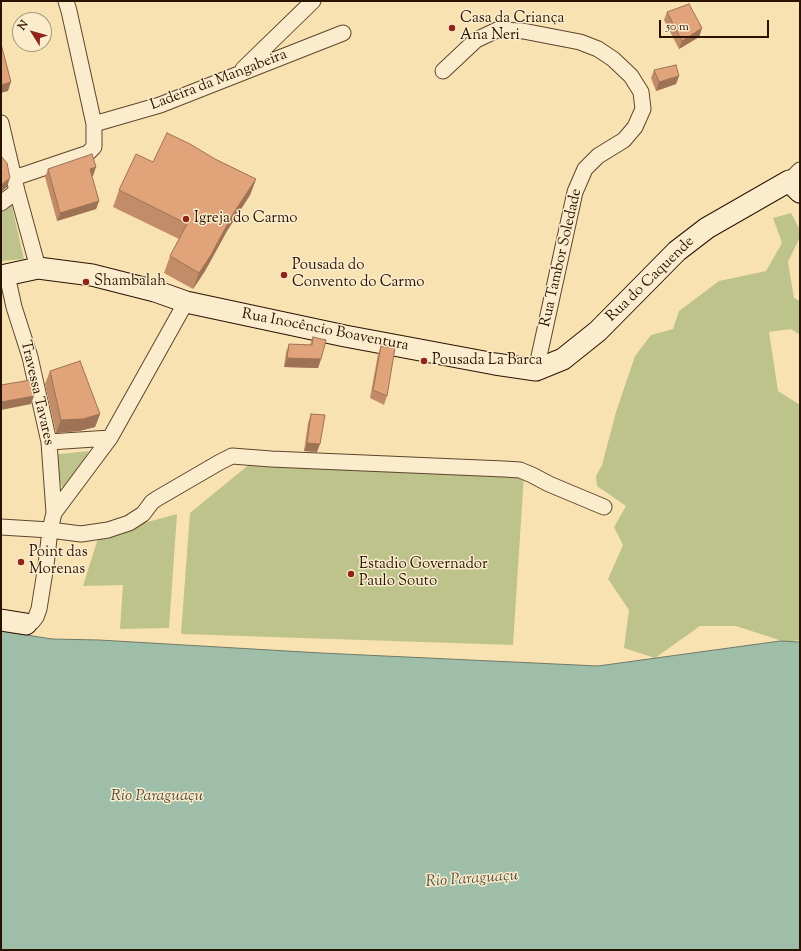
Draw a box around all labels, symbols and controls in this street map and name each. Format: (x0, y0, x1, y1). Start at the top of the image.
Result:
place label: Casa da Criança Ana Neri (460, 10, 564, 45)
north arrow (12, 12, 52, 52)
scale bar (661, 12, 771, 38)
text: N (14, 17, 32, 34)
text: 50 m (666, 18, 689, 36)
marker: Casa da Criança Ana Neri (447, 23, 457, 33)
street label: Ladeira da Mangabeira (148, 47, 290, 115)
street label: Rua Tambor Soledade (537, 187, 587, 329)
place label: Igreja do Carmo (194, 210, 297, 228)
marker: Igreja do Carmo (181, 214, 191, 224)
street label: Rua do Caquende (603, 233, 699, 327)
place label: Pousada do Convento do Carmo (292, 257, 424, 292)
marker: Pousada do Convento do Carmo (279, 270, 289, 280)
place label: Shambalah (94, 273, 166, 291)
marker: Shambalah (81, 277, 91, 287)
street label: Rua Inocêncio Boaventura (240, 306, 410, 356)
street label: Travessa Tavares (15, 339, 57, 447)
place label: Pousada La Barca (432, 352, 542, 370)
marker: Pousada La Barca (419, 356, 429, 366)
place label: Point das Morenas (29, 544, 88, 579)
place label: Estadio Governador Paulo Souto (359, 556, 488, 591)
marker: Point das Morenas (16, 557, 26, 567)
marker: Estadio Governador Paulo Souto (346, 569, 356, 579)
water label: Rio Paraguaçu (111, 787, 203, 807)
water label: Rio Paraguaçu (425, 867, 519, 893)

